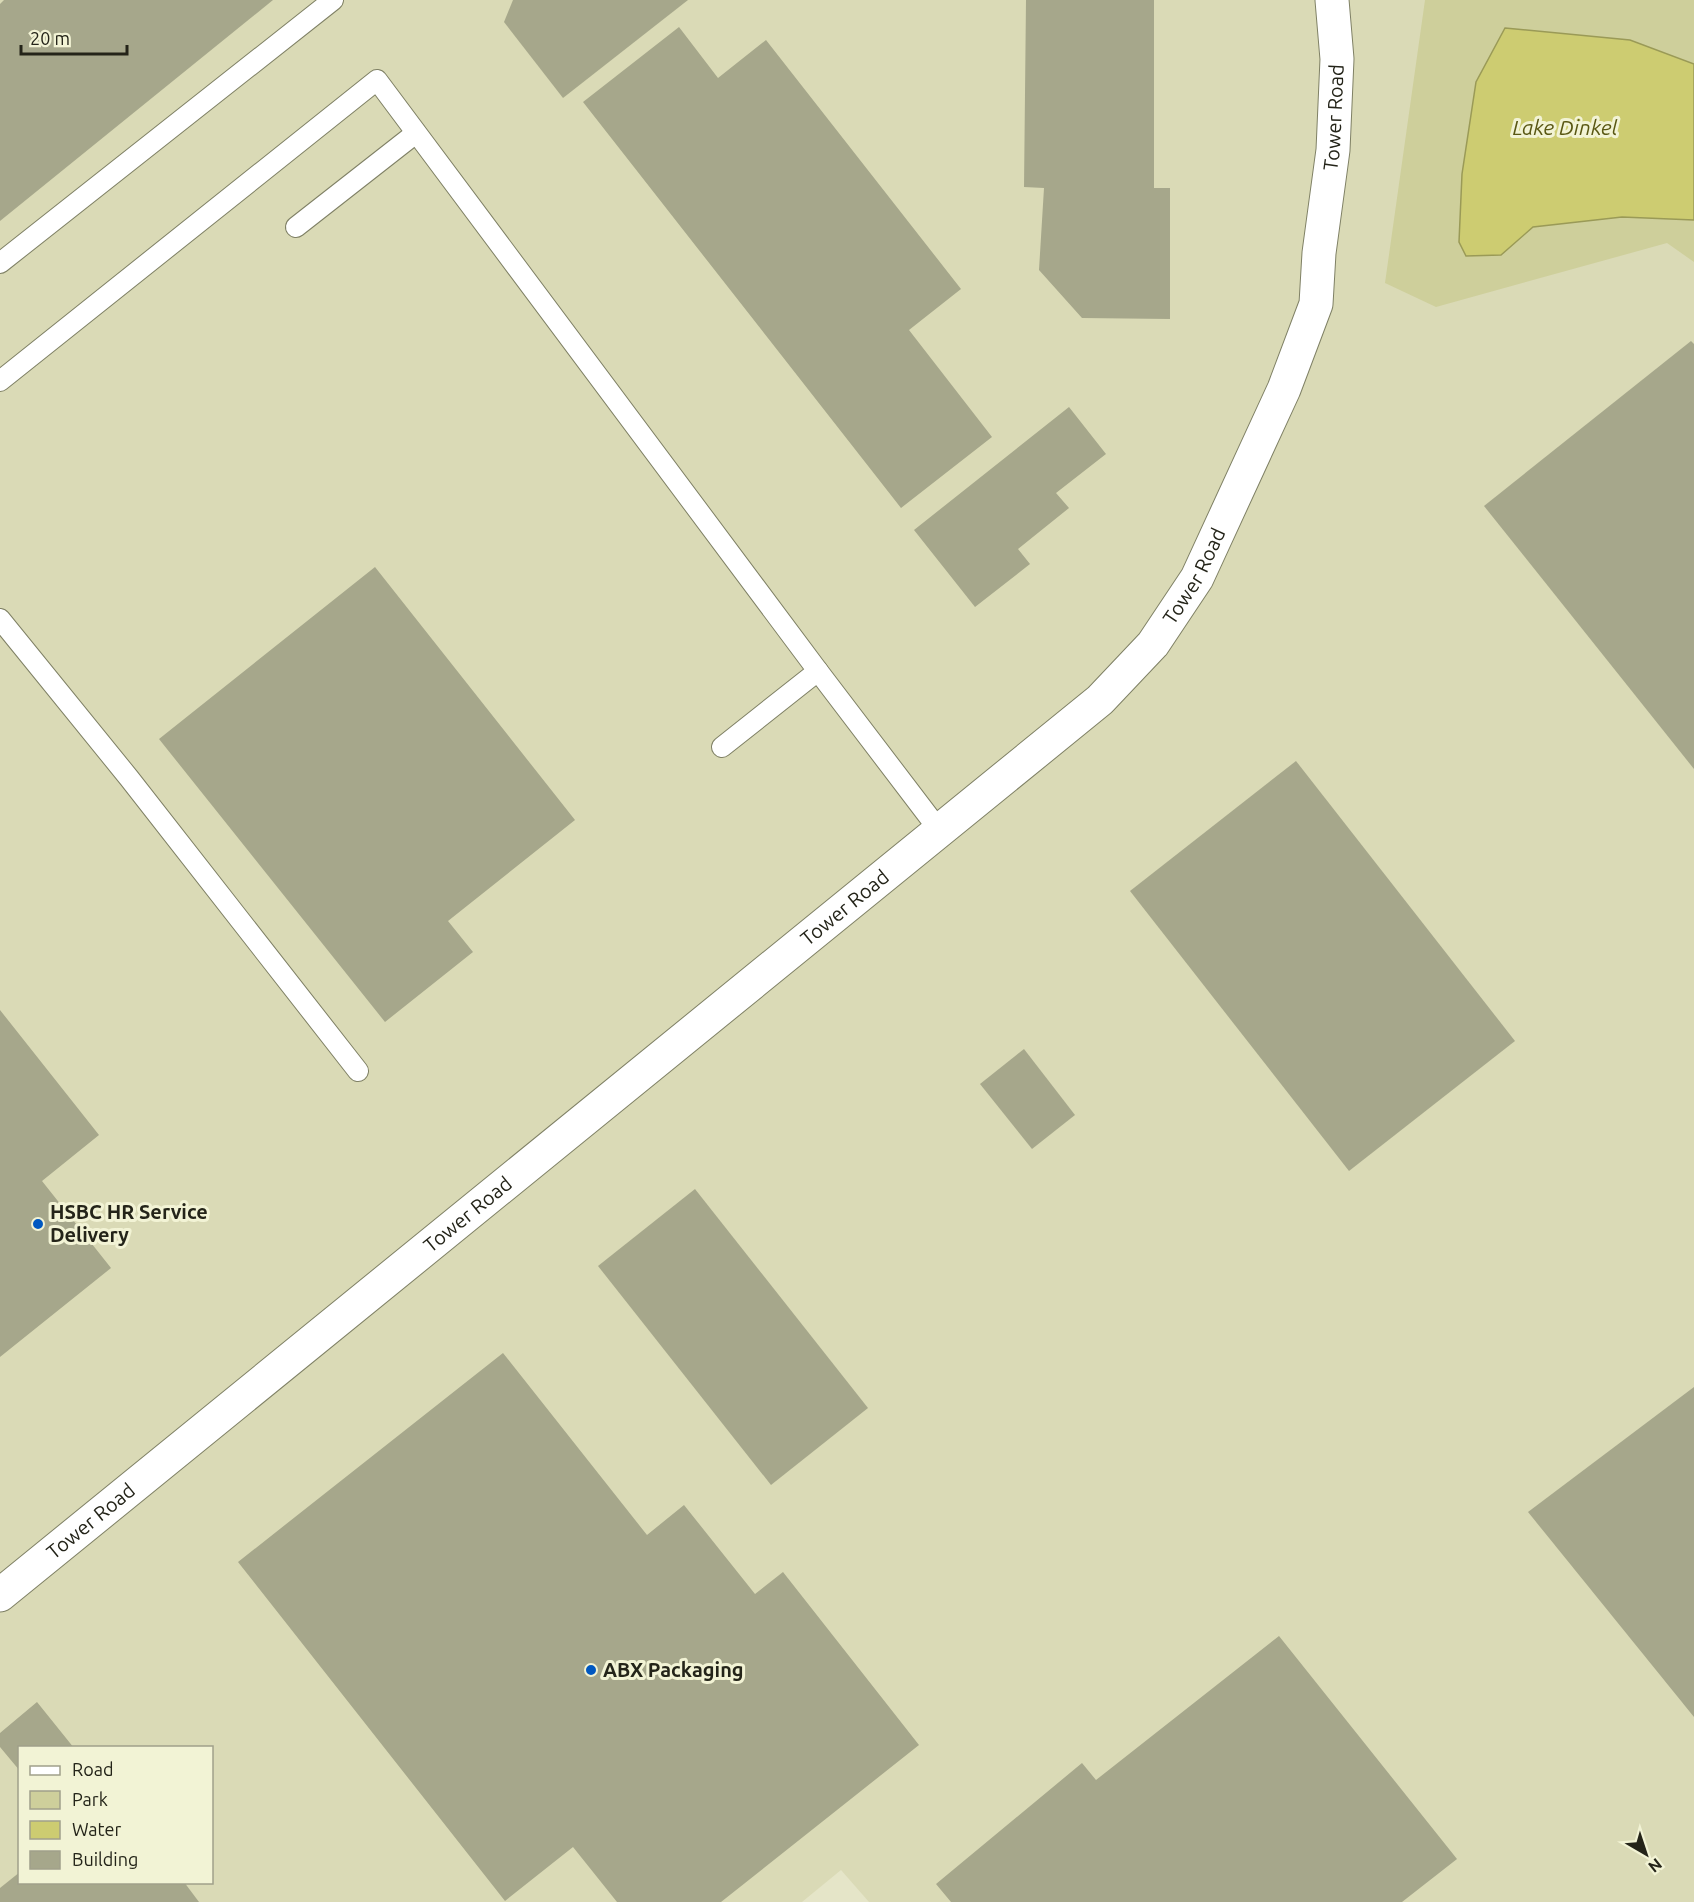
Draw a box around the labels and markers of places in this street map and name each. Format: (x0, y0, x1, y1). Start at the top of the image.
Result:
place label: HSBC HR Service Delivery (50, 1200, 208, 1246)
marker: HSBC HR Service Delivery (31, 1217, 45, 1231)
place label: ABX Packaging (603, 1658, 744, 1681)
marker: ABX Packaging (584, 1663, 598, 1677)

